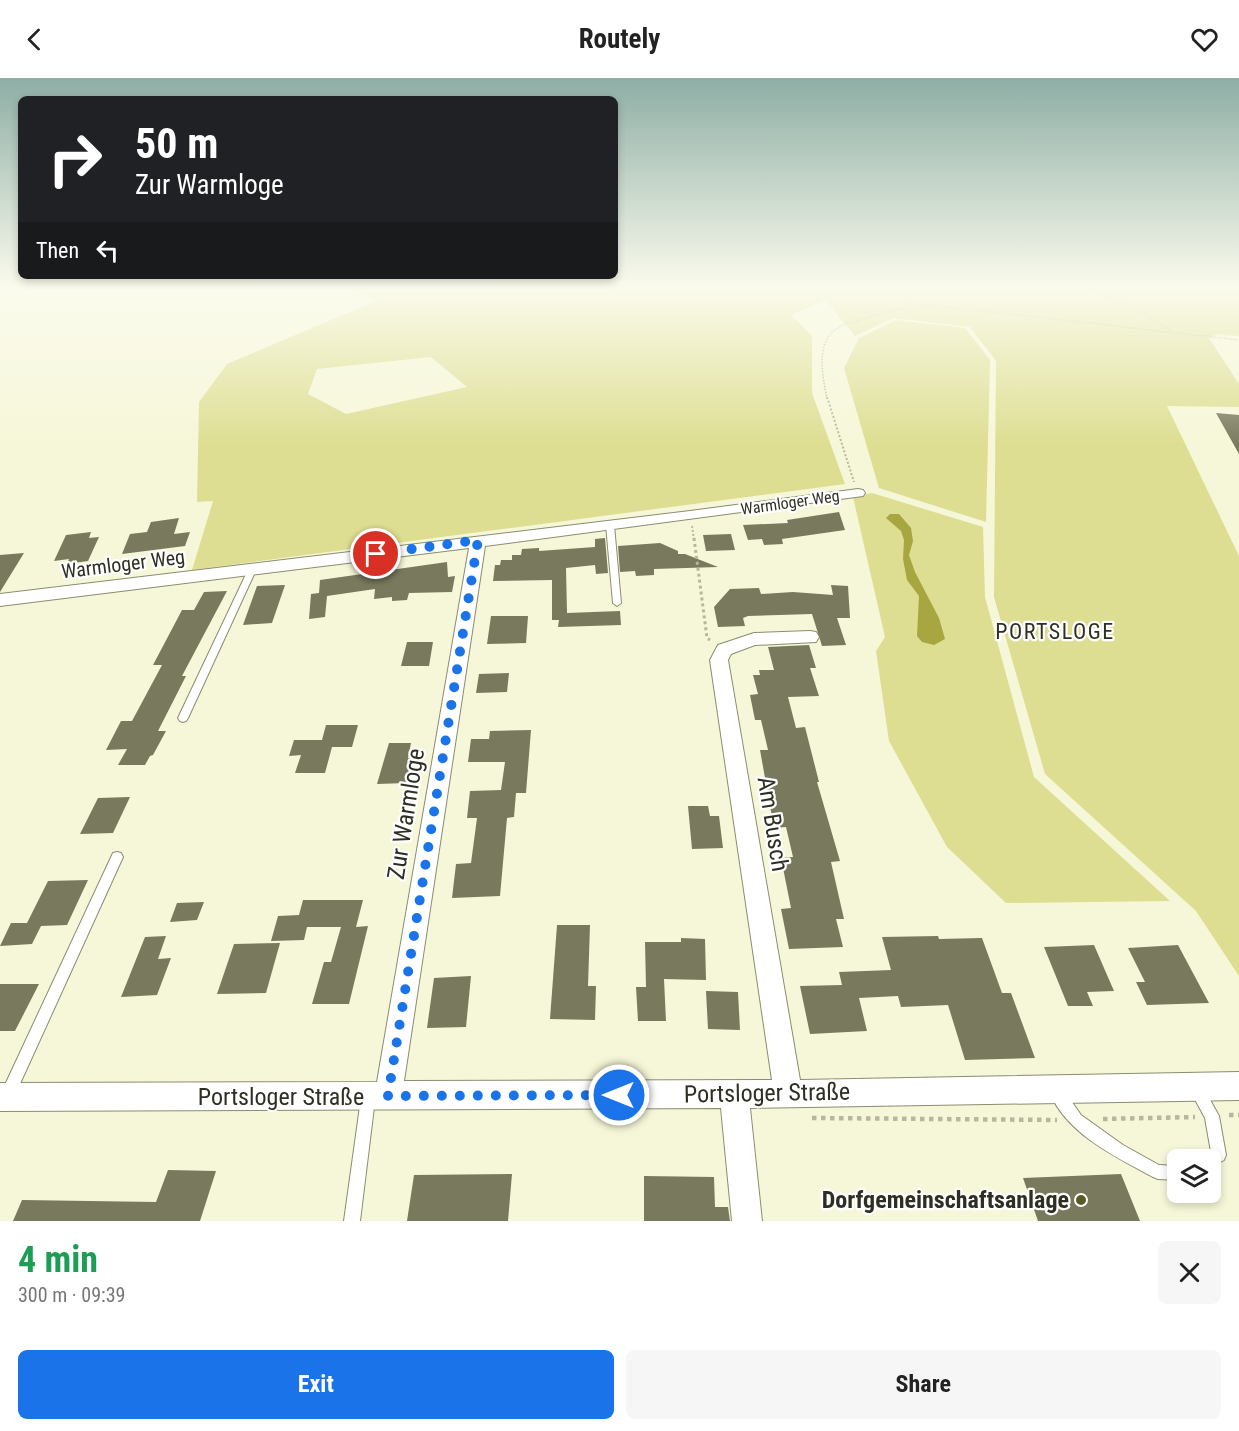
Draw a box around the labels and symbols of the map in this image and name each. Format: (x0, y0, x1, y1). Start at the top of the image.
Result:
street label: Warmloger Weg (739, 486, 841, 519)
pin (350, 528, 401, 579)
street label: Warmloger Weg (60, 545, 186, 583)
district label: PORTSLOGE (995, 619, 1115, 644)
street label: Zur Warmloge (382, 747, 430, 881)
street label: Am Busch (752, 775, 794, 873)
position arrow (587, 1063, 651, 1127)
street label: Portsloger Straße (684, 1078, 850, 1108)
street label: Portsloger Straße (198, 1083, 364, 1111)
place label: Dorfgemeinschaftsanlage (822, 1186, 1069, 1214)
marker: Dorfgemeinschaftsanlage (1074, 1193, 1088, 1207)

